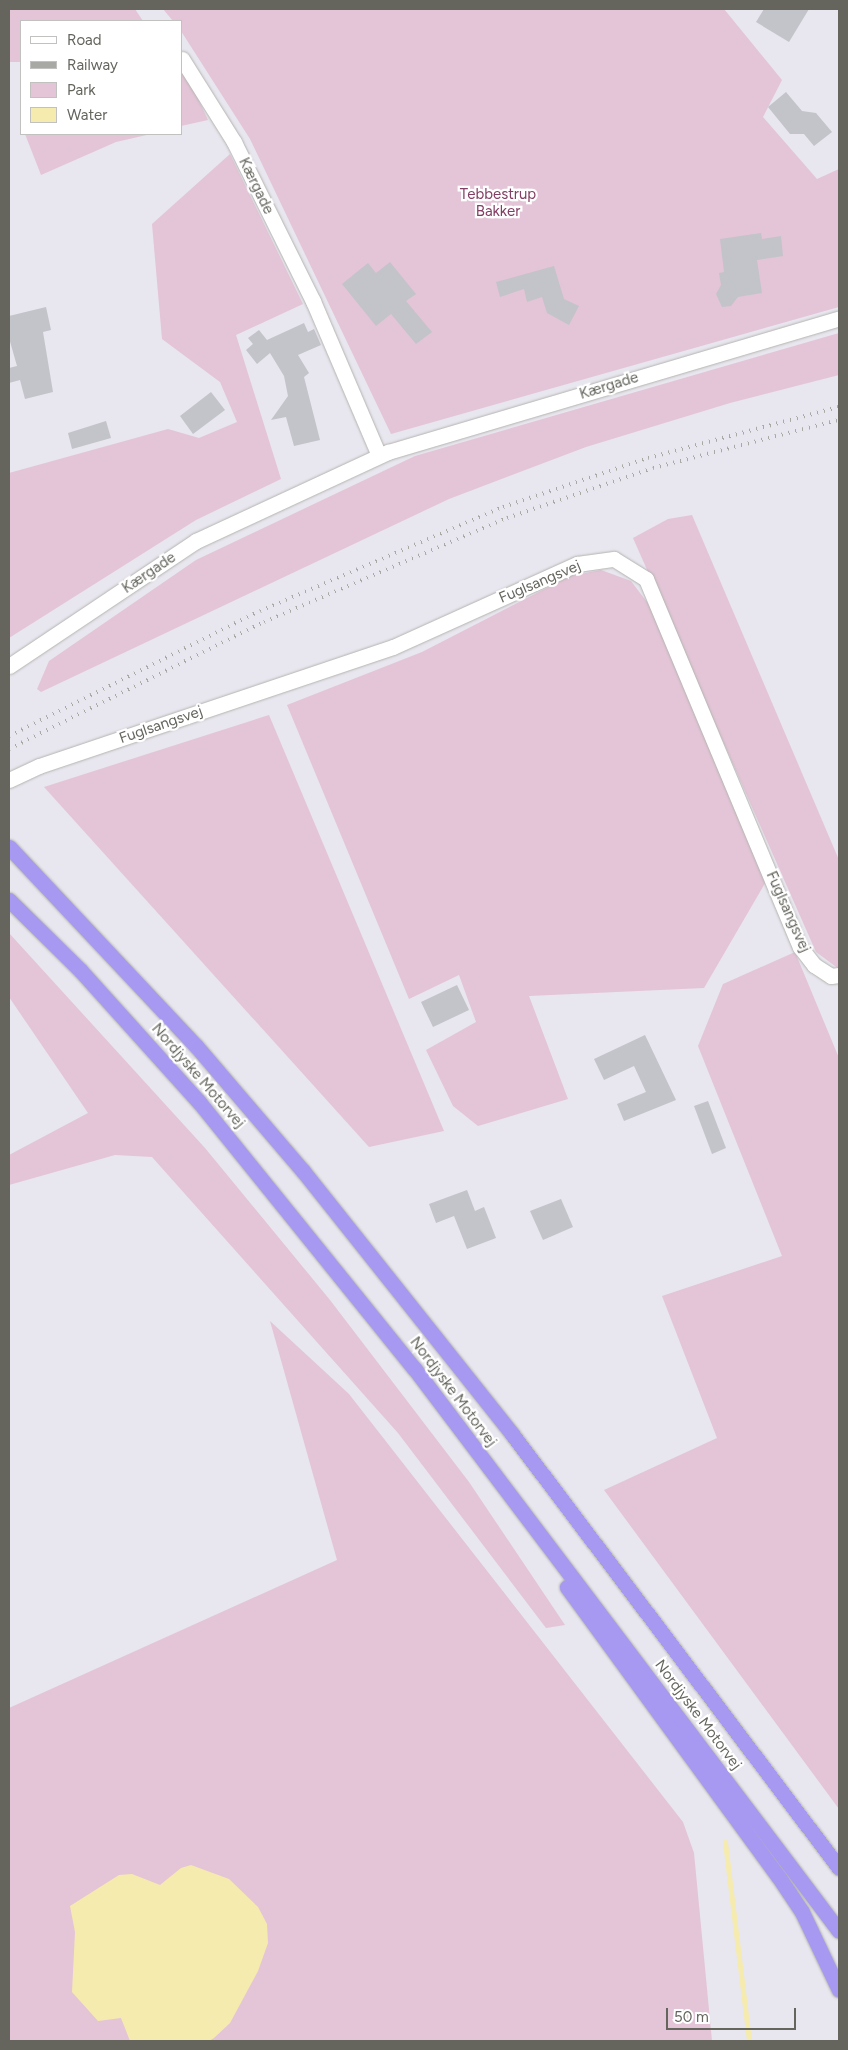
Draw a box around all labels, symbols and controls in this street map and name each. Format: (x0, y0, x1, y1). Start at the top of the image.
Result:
legend (20, 20, 182, 135)
text: Road (67, 31, 102, 49)
text: Railway (67, 56, 118, 74)
text: Park (67, 81, 96, 99)
text: Water (67, 106, 107, 124)
street label: Kærgade (235, 155, 277, 217)
park label: Tebbestrup Bakker (460, 185, 536, 220)
street label: Kærgade (577, 369, 641, 403)
street label: Kærgade (119, 549, 179, 597)
street label: Fuglsangsvej (496, 557, 584, 607)
street label: Fuglsangsvej (117, 702, 205, 748)
street label: Fuglsangsvej (762, 869, 814, 955)
street label: Nordjyske Motorvej (148, 1020, 248, 1132)
street label: Nordjyske Motorvej (406, 1334, 500, 1450)
street label: Nordjyske Motorvej (651, 1657, 745, 1773)
scale bar (668, 1998, 798, 2030)
text: 50 m (674, 2008, 709, 2026)

